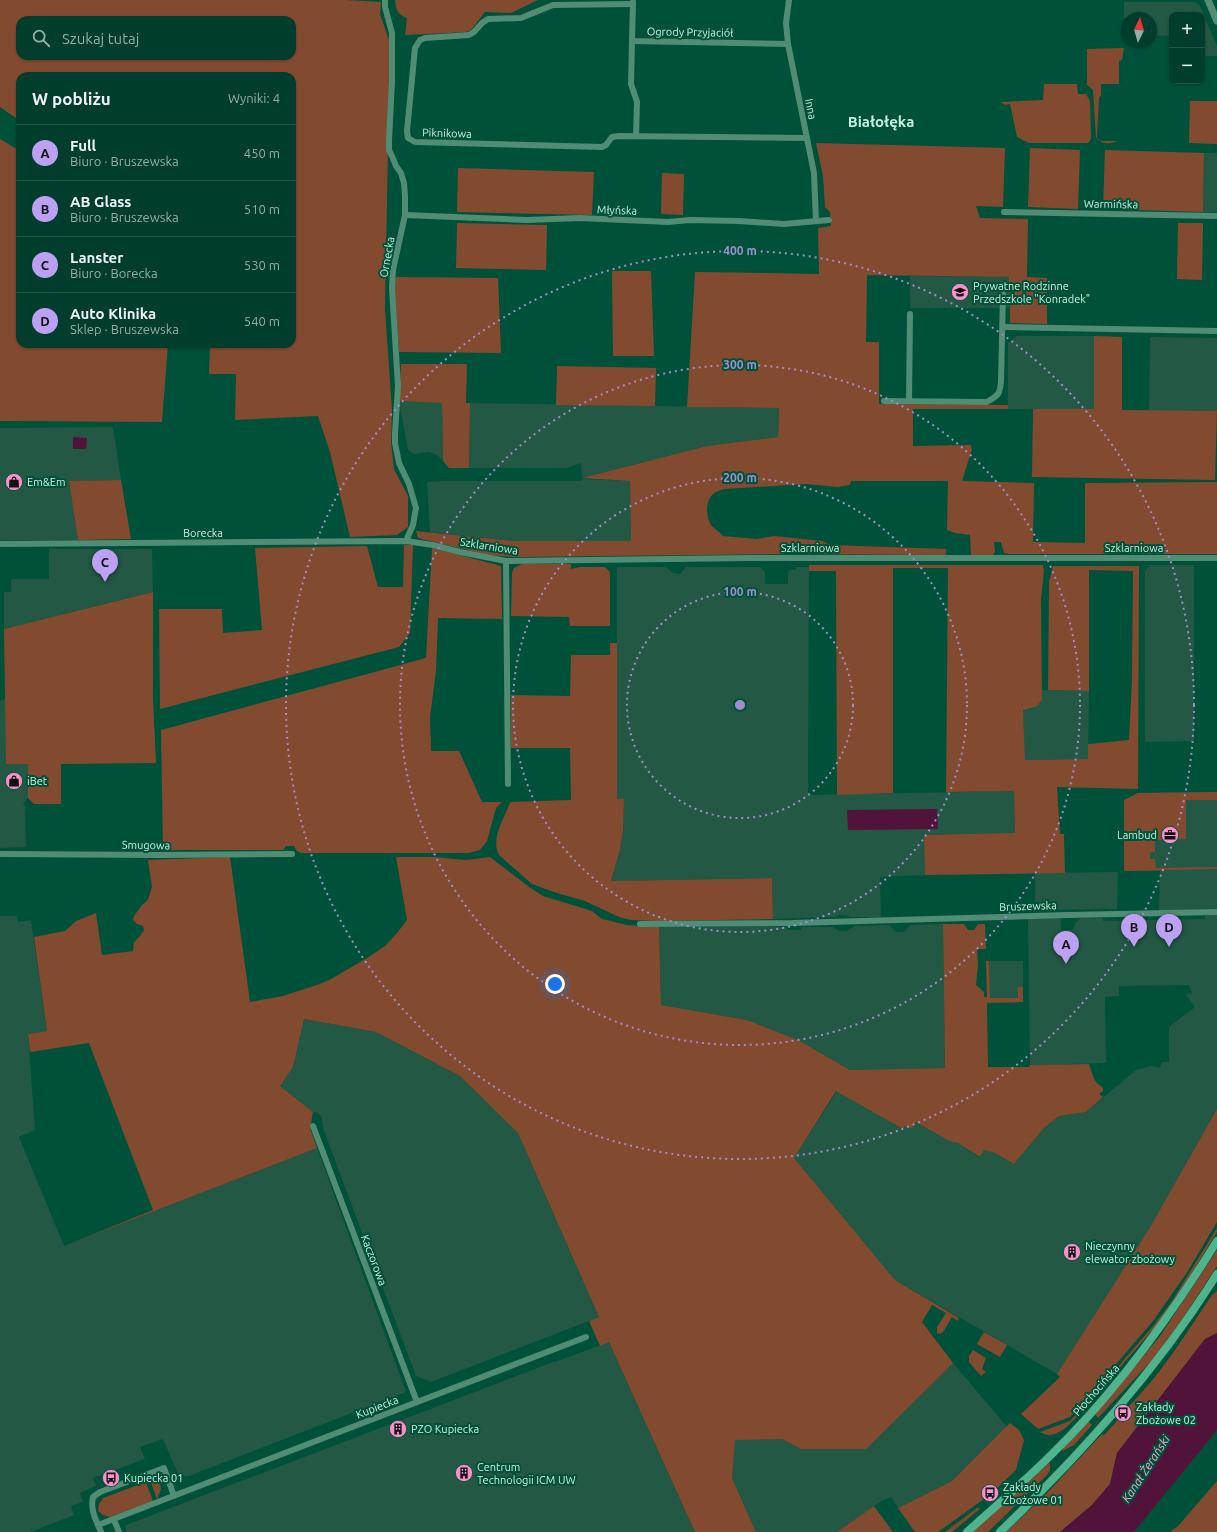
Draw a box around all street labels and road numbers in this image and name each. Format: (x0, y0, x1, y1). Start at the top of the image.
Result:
street label: Ogrody Przyjaciół (647, 25, 733, 39)
street label: Inna (803, 98, 819, 120)
street label: Piknikowa (422, 126, 472, 140)
street label: Warmińska (1084, 198, 1138, 210)
street label: Młyńska (597, 203, 637, 217)
street label: Ornecka (377, 236, 397, 278)
street label: Borecka (183, 527, 223, 539)
street label: Szklarniowa (459, 535, 519, 557)
street label: Szklarniowa (781, 542, 839, 554)
street label: Szklarniowa (1105, 542, 1163, 554)
street label: Smugowa (122, 839, 170, 851)
street label: Bruszewska (999, 899, 1057, 913)
street label: Kaczorowa (359, 1233, 389, 1287)
street label: Płochocińska (1071, 1362, 1121, 1418)
street label: Kupiecka (354, 1393, 400, 1421)

